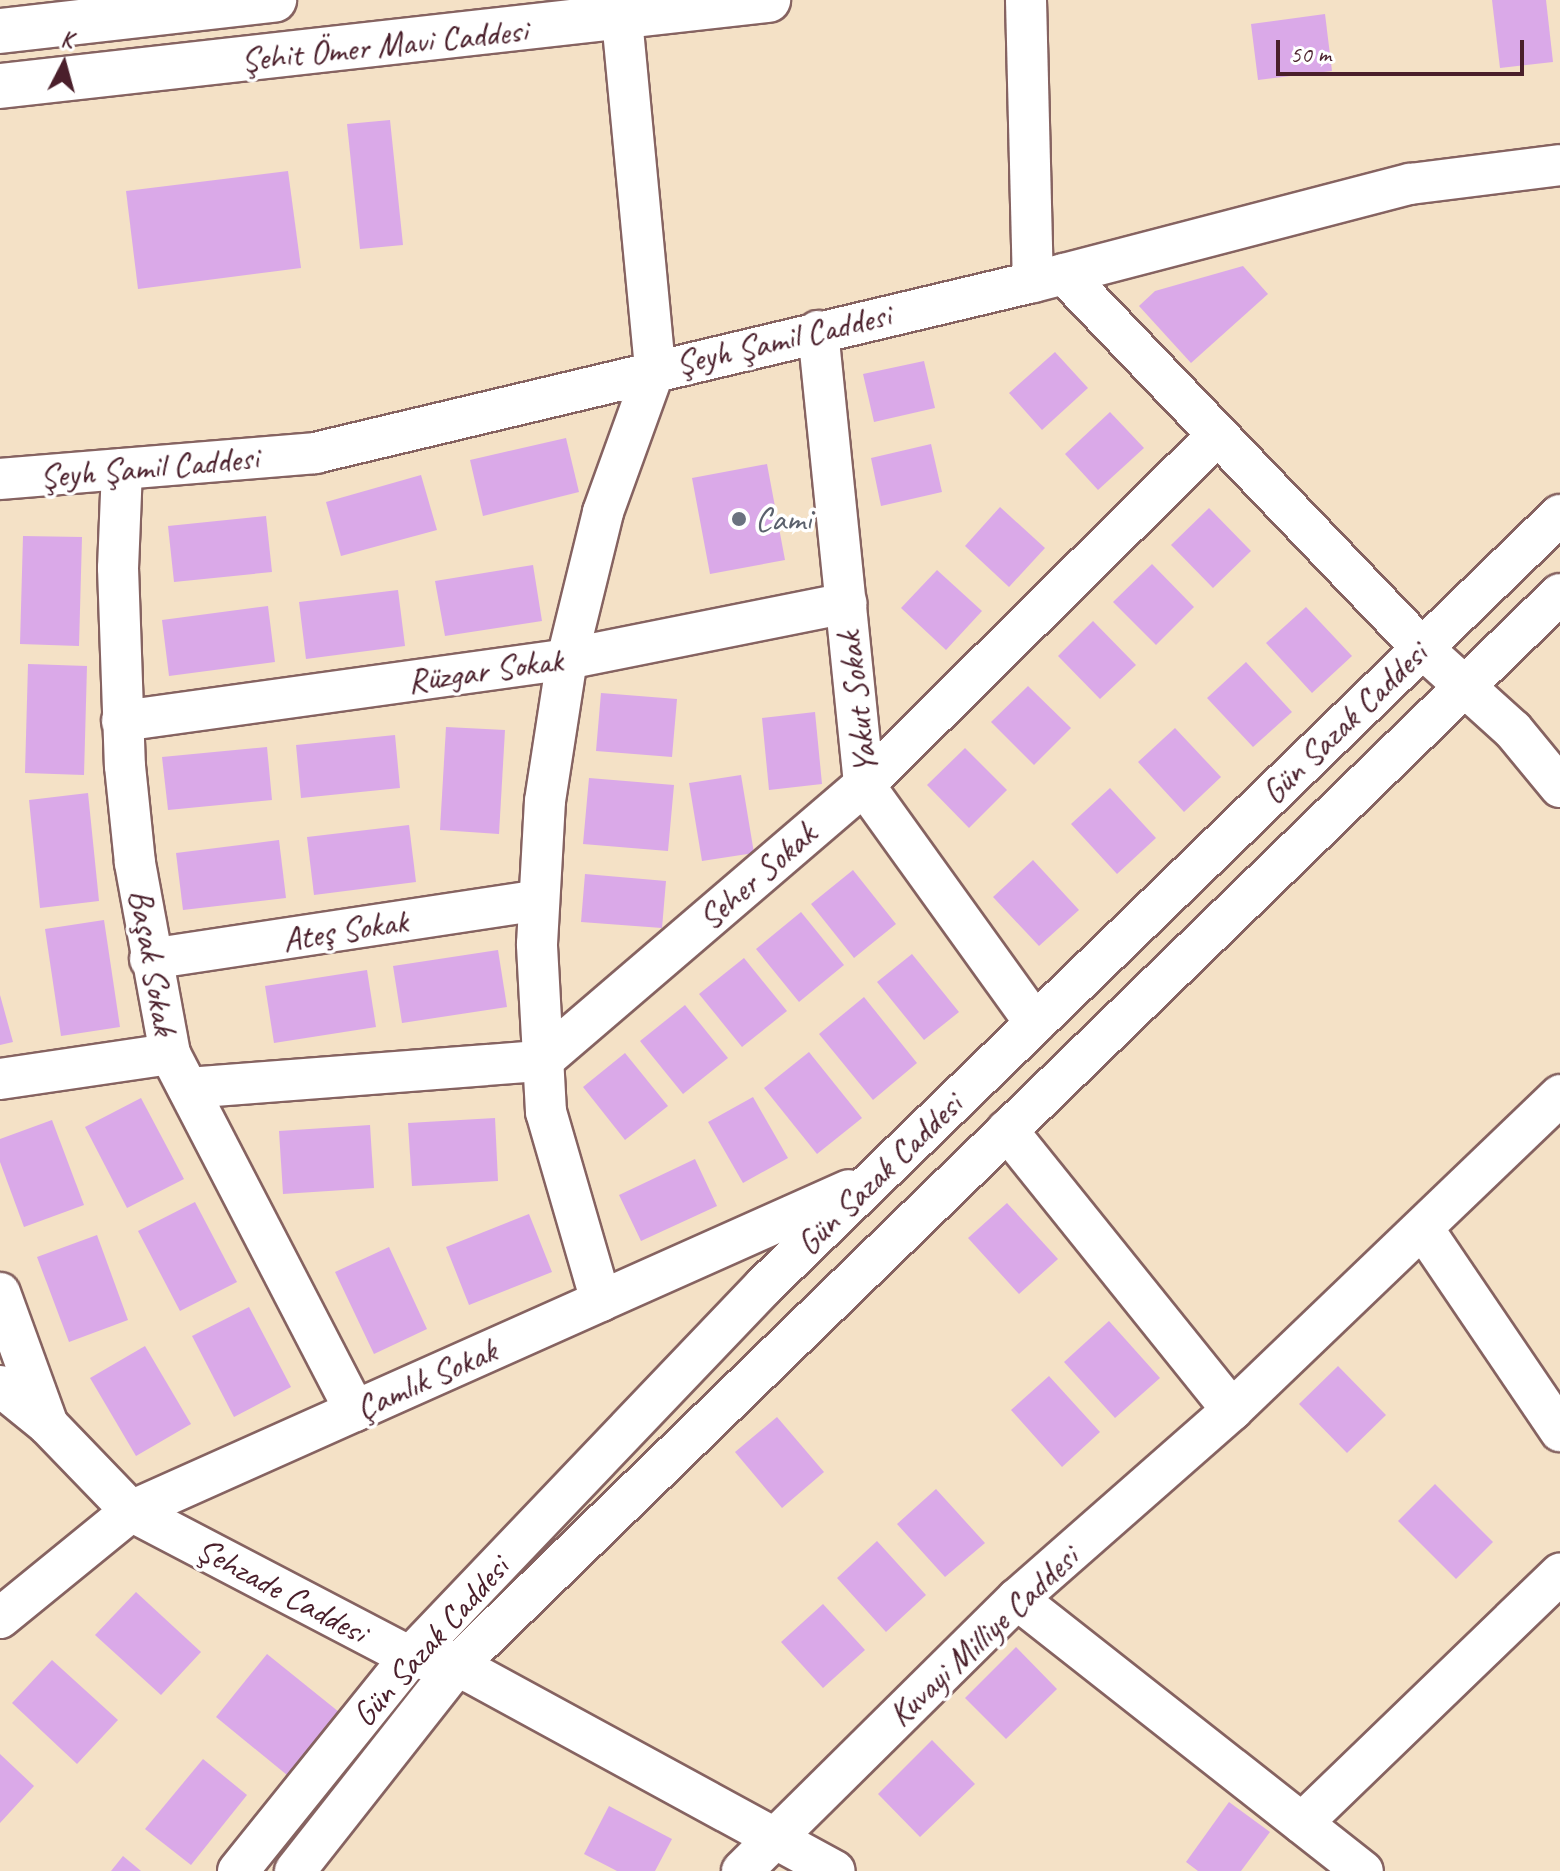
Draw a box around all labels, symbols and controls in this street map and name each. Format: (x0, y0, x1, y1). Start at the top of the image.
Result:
street label: Şehit Ömer Mavi Caddesi (239, 10, 529, 80)
north arrow (24, 24, 104, 104)
scale bar (1280, 24, 1528, 74)
text: K (59, 26, 74, 55)
text: 50 m (1290, 39, 1331, 69)
street label: Şeyh Şamil Caddesi (671, 294, 895, 384)
street label: Şeyh Şamil Caddesi (38, 437, 260, 497)
place label: Cami (755, 499, 811, 539)
marker: Cami (730, 510, 748, 528)
street label: Yakut Sokak (828, 631, 886, 775)
street label: Gün Sazak Caddesi (1252, 634, 1436, 812)
street label: Rüzgar Sokak (405, 639, 565, 701)
street label: Seher Sokak (690, 814, 824, 938)
street label: Başak Sokak (120, 886, 186, 1038)
street label: Ateş Sokak (280, 900, 410, 960)
street label: Gün Sazak Caddesi (787, 1085, 971, 1263)
street label: Çamlık Sokak (349, 1330, 503, 1428)
street label: Şehzade Caddesi (190, 1528, 374, 1652)
street label: Kuvayi Milliye Caddesi (879, 1538, 1087, 1734)
street label: Gün Sazak Caddesi (343, 1547, 517, 1735)

